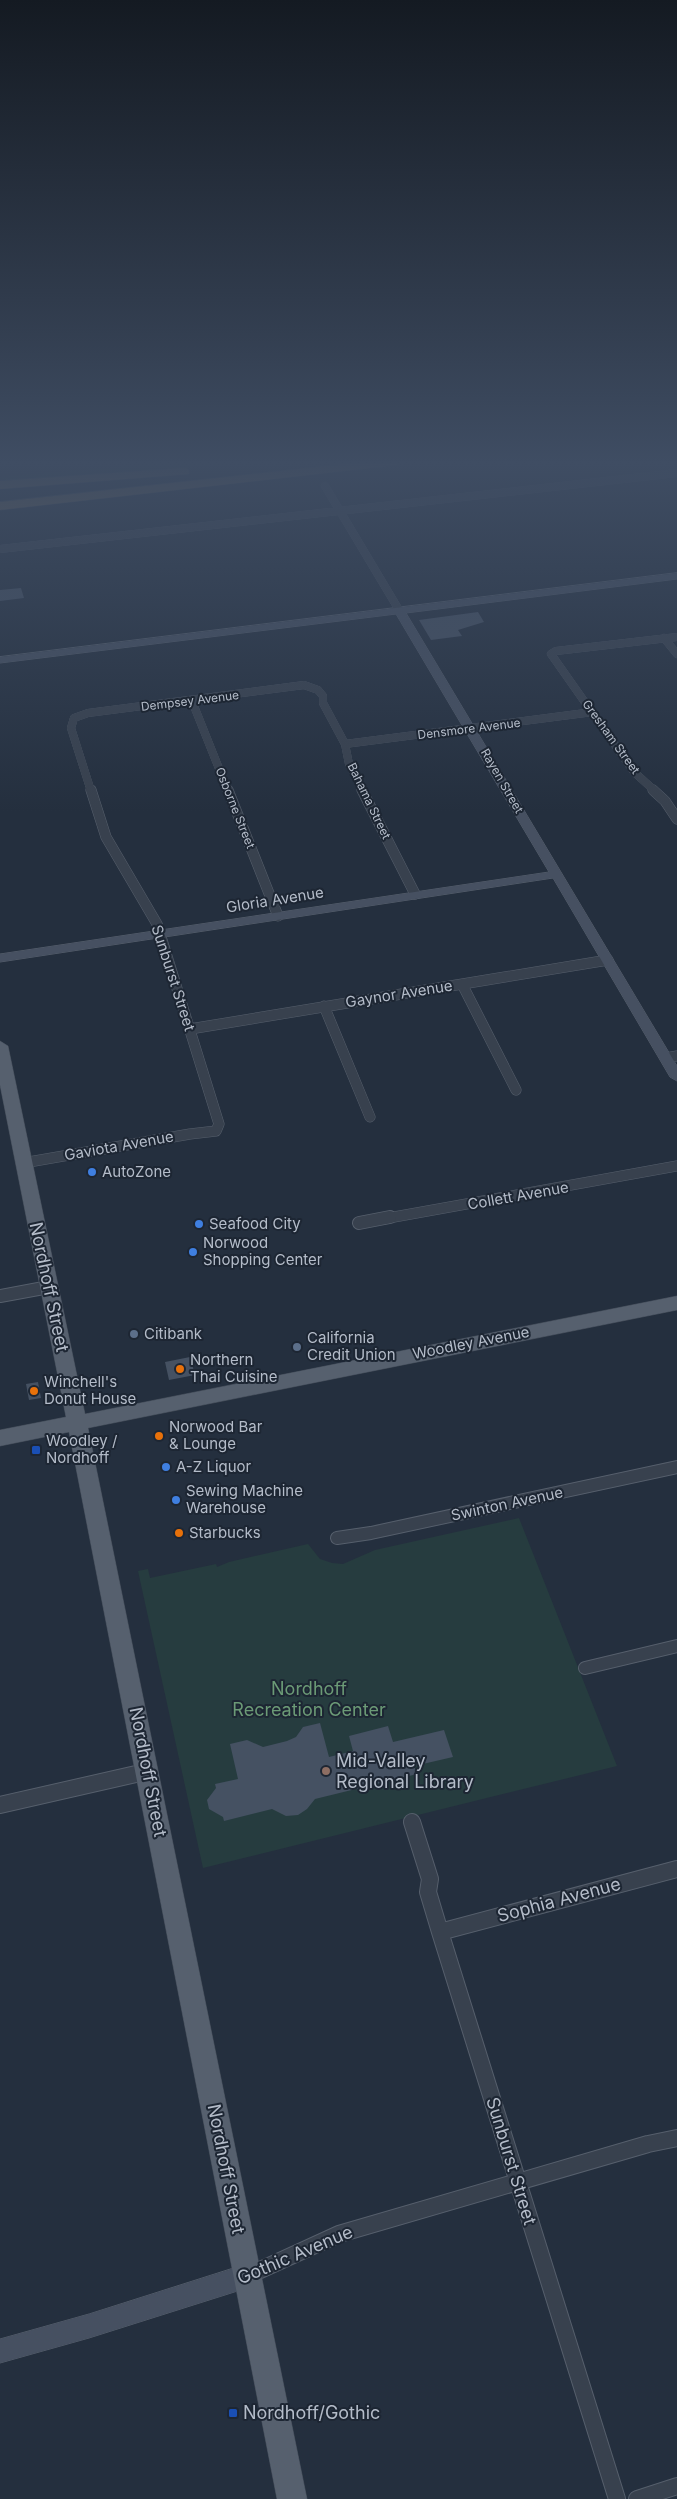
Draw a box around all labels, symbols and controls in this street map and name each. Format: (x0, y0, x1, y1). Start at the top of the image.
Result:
street label: Dempsey Avenue (140, 687, 240, 714)
street label: Gresham Street (579, 697, 643, 777)
street label: Densmore Avenue (417, 715, 521, 742)
street label: Rayen Street (478, 746, 527, 816)
street label: Bahama Street (345, 760, 394, 841)
street label: Osborne Street (212, 765, 259, 851)
street label: Gloria Avenue (225, 882, 325, 917)
street label: Sunburst Street (147, 922, 200, 1033)
street label: Gaynor Avenue (344, 976, 454, 1011)
street label: Gaviota Avenue (63, 1127, 175, 1164)
place label: AutoZone (102, 1162, 171, 1181)
marker: AutoZone (86, 1166, 98, 1178)
street label: Collett Avenue (466, 1177, 570, 1214)
place label: Seafood City (209, 1214, 301, 1233)
marker: Seafood City (193, 1218, 205, 1230)
street label: Nordhoff Street (26, 1220, 73, 1354)
place label: Norwood Shopping Center (203, 1233, 323, 1269)
marker: Norwood Shopping Center (187, 1246, 199, 1258)
street label: Woodley Avenue (411, 1322, 531, 1363)
place label: Citibank (144, 1324, 203, 1343)
marker: Citibank (128, 1328, 140, 1340)
place label: California Credit Union (307, 1328, 396, 1364)
marker: California Credit Union (291, 1341, 303, 1353)
place label: Northern Thai Cuisine (190, 1350, 277, 1386)
marker: Northern Thai Cuisine (174, 1363, 186, 1375)
place label: Winchell's Donut House (44, 1372, 136, 1408)
marker: Winchell's Donut House (28, 1385, 40, 1397)
place label: Norwood Bar & Lounge (169, 1417, 263, 1453)
marker: Norwood Bar & Lounge (153, 1430, 165, 1442)
place label: Woodley / Nordhoff (46, 1431, 118, 1467)
marker: Woodley / Nordhoff (30, 1444, 42, 1456)
place label: A-Z Liquor (176, 1457, 252, 1476)
marker: A-Z Liquor (160, 1461, 172, 1473)
place label: Sewing Machine Warehouse (186, 1481, 303, 1517)
street label: Swinton Avenue (449, 1482, 565, 1525)
marker: Sewing Machine Warehouse (170, 1494, 182, 1506)
place label: Starbucks (189, 1523, 261, 1542)
marker: Starbucks (173, 1527, 185, 1539)
park label: Nordhoff Recreation Center (232, 1678, 386, 1720)
street label: Nordhoff Street (126, 1705, 171, 1839)
place label: Mid-Valley Regional Library (336, 1750, 474, 1792)
marker: Mid-Valley Regional Library (320, 1765, 332, 1777)
street label: Sophia Avenue (495, 1873, 623, 1926)
street label: Sunburst Street (482, 2094, 541, 2227)
street label: Nordhoff Street (204, 2102, 249, 2236)
street label: Gothic Avenue (234, 2221, 356, 2288)
place label: Nordhoff/Gothic (243, 2402, 380, 2423)
marker: Nordhoff/Gothic (227, 2407, 239, 2419)

